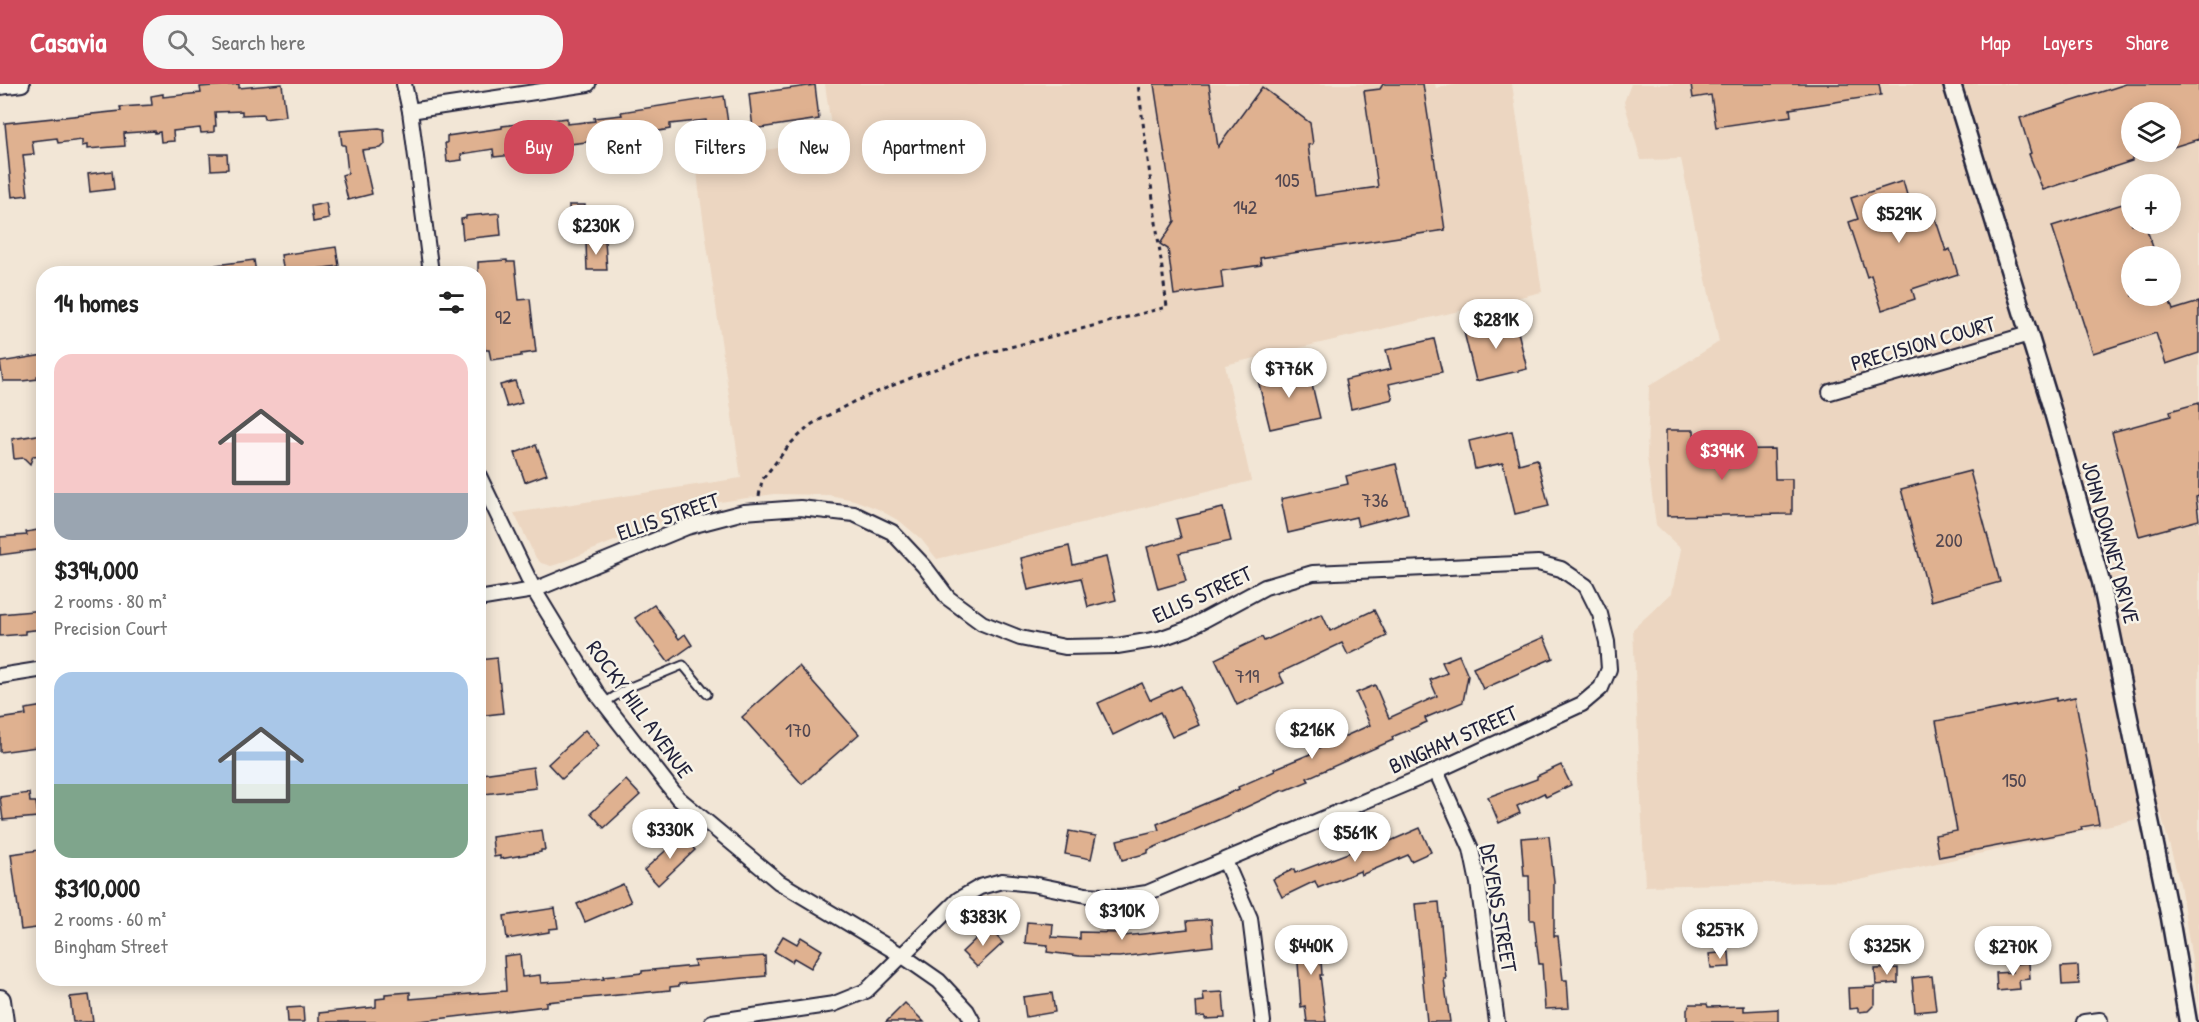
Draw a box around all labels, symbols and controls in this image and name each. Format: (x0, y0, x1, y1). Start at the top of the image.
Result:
search box (143, 15, 563, 69)
text: Casavia (30, 23, 107, 61)
icon: search (164, 26, 197, 59)
text: Search here (212, 27, 306, 57)
text: Map (1981, 28, 2010, 57)
text: Layers (2043, 28, 2093, 57)
text: Share (2126, 28, 2169, 57)
map controls (2121, 102, 2181, 306)
button: layers (2121, 102, 2181, 162)
chip: Buy (504, 120, 574, 174)
chip: Rent (586, 120, 663, 174)
chip: Filters (675, 120, 766, 174)
chip: New (778, 120, 850, 174)
chip: Apartment (862, 120, 986, 174)
house number: 105 (1275, 166, 1300, 193)
button: + (2121, 174, 2181, 234)
house number: 142 (1233, 193, 1258, 220)
pin: $529K (1857, 193, 1941, 244)
text: $529K (1876, 199, 1922, 226)
pin: $230K (554, 205, 638, 256)
text: $230K (572, 211, 620, 238)
button: − (2121, 246, 2181, 306)
text: 14 homes (54, 285, 139, 320)
icon: filters (435, 286, 468, 319)
pin: $281K (1454, 299, 1538, 350)
house number: 92 (495, 303, 512, 330)
text: $281K (1473, 305, 1519, 332)
street label: PRECISION COURT (1848, 308, 1999, 378)
pin: $776K (1247, 348, 1331, 399)
text: $776K (1265, 354, 1313, 381)
icon: home (207, 393, 315, 501)
pin: $394K (1680, 430, 1764, 481)
text: $394K (1700, 436, 1744, 463)
street label: JOHN DOWNEY DRIVE (2075, 457, 2147, 627)
street label: ELLIS STREET (613, 484, 724, 548)
house number: 736 (1362, 486, 1388, 513)
house number: 200 (1935, 526, 1963, 553)
text: $394,000 (54, 552, 138, 587)
street label: ELLIS STREET (1147, 558, 1257, 630)
text: 2 rooms · 80 m² (54, 587, 167, 614)
text: Precision Court (54, 614, 167, 641)
street label: ROCKY HILL AVENUE (580, 634, 700, 784)
house number: 719 (1235, 662, 1259, 689)
street label: BINGHAM STREET (1384, 697, 1523, 781)
pin: $216K (1270, 709, 1354, 760)
icon: home (207, 711, 315, 819)
text: $216K (1289, 715, 1335, 742)
house number: 170 (785, 716, 811, 743)
house number: 150 (2002, 766, 2026, 793)
pin: $330K (628, 809, 712, 860)
pin: $561K (1313, 812, 1397, 863)
text: $330K (646, 815, 694, 842)
text: $561K (1333, 818, 1377, 845)
street label: DEVENS STREET (1473, 842, 1525, 975)
text: $310,000 (54, 870, 140, 905)
pin: $310K (1080, 890, 1164, 941)
pin: $383K (941, 896, 1025, 947)
text: $310K (1099, 896, 1145, 923)
text: $383K (959, 902, 1007, 929)
text: 2 rooms · 60 m² (54, 905, 166, 932)
pin: $257K (1678, 909, 1762, 960)
text: $257K (1696, 915, 1744, 942)
pin: $440K (1269, 925, 1353, 976)
pin: $325K (1845, 925, 1929, 976)
pin: $270K (1971, 926, 2055, 977)
text: $440K (1289, 931, 1333, 958)
text: $325K (1863, 931, 1911, 958)
text: Bingham Street (54, 932, 168, 959)
text: $270K (1989, 932, 2037, 959)

